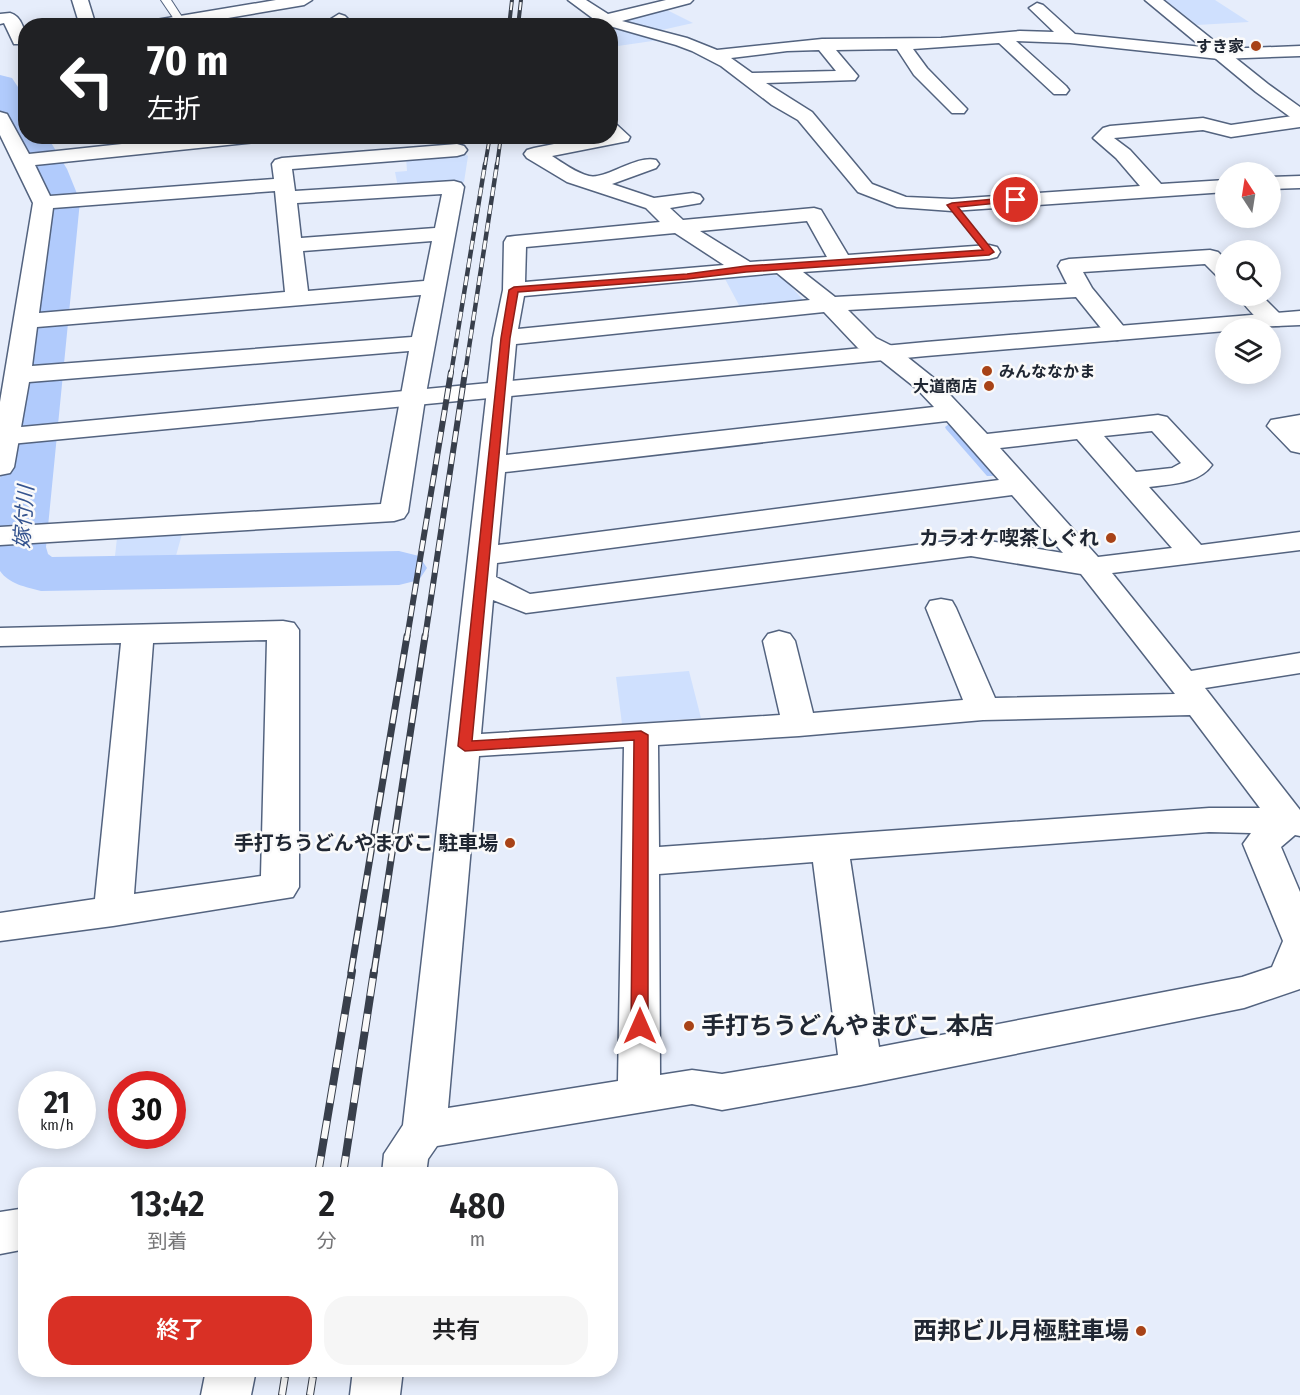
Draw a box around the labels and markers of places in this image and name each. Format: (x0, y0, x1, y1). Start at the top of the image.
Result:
place label: すき家 (1196, 37, 1244, 56)
marker: すき家 (1249, 39, 1263, 53)
pin (990, 174, 1041, 225)
place label: みんななかま (999, 362, 1095, 381)
marker: みんななかま (980, 364, 994, 378)
place label: 大道商店 (913, 377, 977, 396)
marker: 大道商店 (982, 379, 996, 393)
place label: カラオケ喫茶しぐれ (919, 526, 1099, 550)
marker: カラオケ喫茶しぐれ (1104, 531, 1118, 545)
place label: 手打ちうどんやまびこ 駐車場 (234, 831, 498, 855)
marker: 手打ちうどんやまびこ 駐車場 (503, 836, 517, 850)
place label: 手打ちうどんやまびこ 本店 (701, 1012, 994, 1040)
marker: 手打ちうどんやまびこ 本店 (682, 1019, 696, 1033)
place label: 西邦ビル月極駐車場 (913, 1317, 1129, 1345)
marker: 西邦ビル月極駐車場 (1134, 1324, 1148, 1338)

